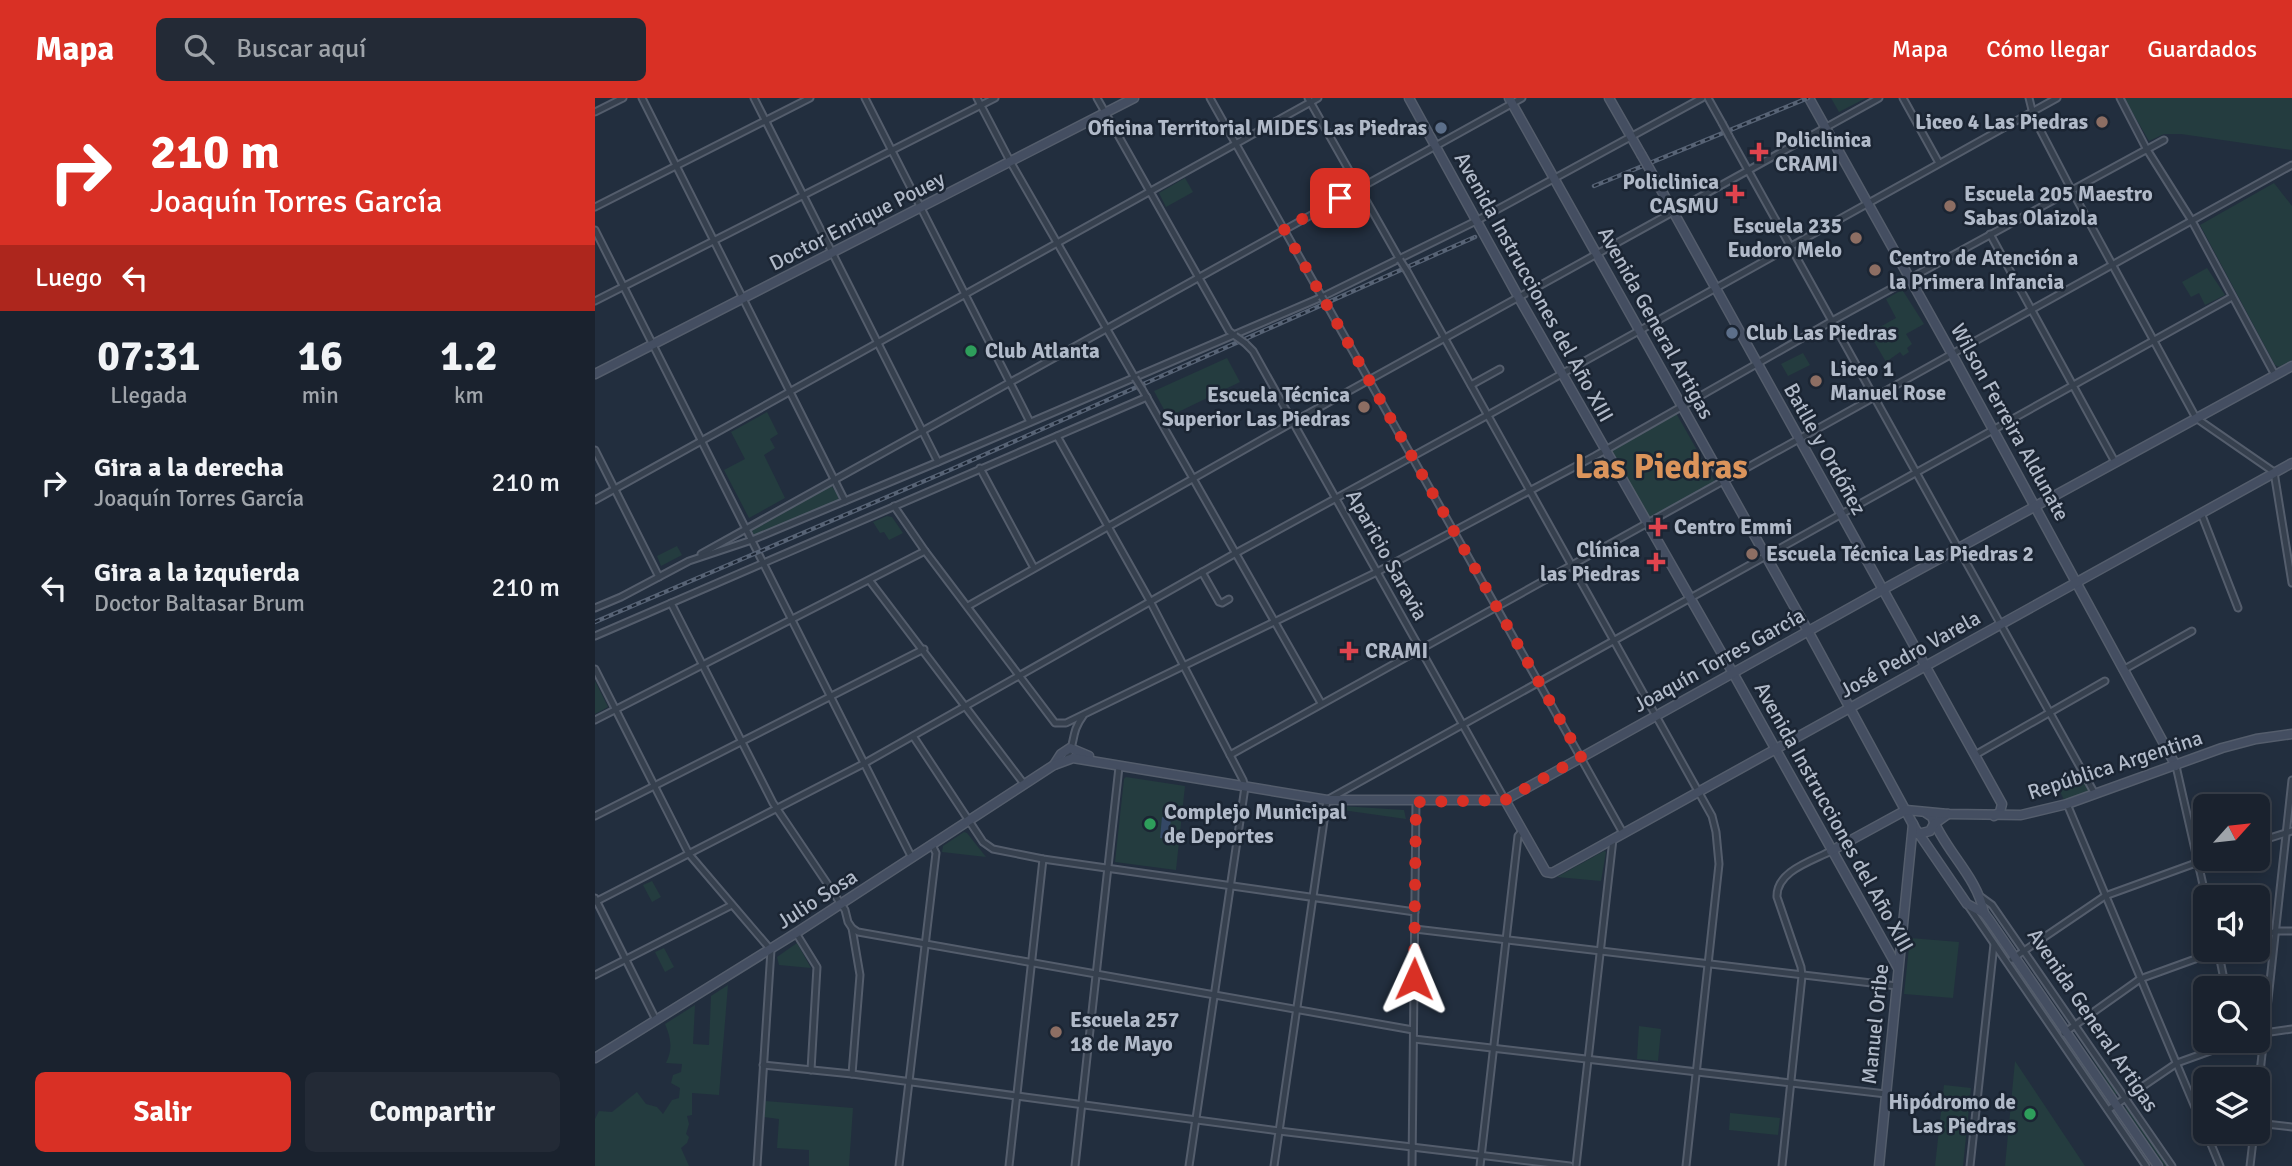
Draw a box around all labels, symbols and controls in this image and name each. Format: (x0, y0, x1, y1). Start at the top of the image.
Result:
search box (156, 18, 646, 81)
text: Mapa (35, 29, 114, 70)
icon: search (180, 30, 218, 68)
text: Buscar aquí (236, 33, 366, 65)
text: Mapa (1892, 34, 1948, 64)
text: Cómo llegar (1986, 34, 2109, 64)
text: Guardados (2147, 34, 2257, 64)
place label: Liceo 4 Las Piedras (1915, 109, 2088, 135)
marker: Liceo 4 Las Piedras (2094, 114, 2110, 130)
place label: Oficina Territorial MIDES Las Piedras (1088, 115, 1427, 141)
marker: Oficina Territorial MIDES Las Piedras (1433, 120, 1449, 136)
text: 210 m (150, 122, 280, 182)
icon: right (35, 126, 126, 217)
place label: Policlinica CRAMI (1775, 127, 1872, 177)
marker: Policlinica CRAMI (1749, 142, 1769, 162)
street label: Avenida Instrucciones del Año XIII (1449, 148, 1619, 426)
street label: Doctor Enrique Pouey (765, 165, 949, 276)
pin (1310, 168, 1370, 228)
place label: Policlinica CASMU (1623, 169, 1719, 219)
icon: arrive (1321, 179, 1359, 217)
place label: Escuela 205 Maestro Sabas Olaizola (1964, 181, 2153, 231)
text: Joaquín Torres García (150, 182, 443, 221)
marker: Policlinica CASMU (1725, 184, 1745, 204)
marker: Escuela 205 Maestro Sabas Olaizola (1942, 198, 1958, 214)
place label: Escuela 235 Eudoro Melo (1728, 213, 1842, 263)
street label: Avenida General Artigas (1592, 222, 1720, 424)
marker: Escuela 235 Eudoro Melo (1848, 230, 1864, 246)
place label: Centro de Atención a la Primera Infancia (1889, 245, 2078, 295)
icon: left (116, 259, 154, 297)
text: Luego (35, 262, 102, 294)
marker: Centro de Atención a la Primera Infancia (1867, 262, 1883, 278)
street label: Wilson Ferreira Aldunate (1945, 319, 2075, 525)
place label: Club Las Piedras (1746, 320, 1897, 346)
marker: Club Las Piedras (1724, 325, 1740, 341)
text: 07:31 (97, 331, 200, 382)
text: 16 (298, 331, 343, 382)
text: 1.2 (440, 331, 498, 382)
place label: Club Atlanta (985, 338, 1100, 364)
marker: Club Atlanta (963, 343, 979, 359)
place label: Liceo 1 Manuel Rose (1830, 356, 1946, 406)
marker: Liceo 1 Manuel Rose (1808, 373, 1824, 389)
street label: Batlle y Ordóñez (1778, 379, 1872, 519)
text: Llegada (110, 381, 188, 410)
text: min (302, 381, 339, 410)
text: km (454, 381, 484, 410)
place label: Escuela Técnica Superior Las Piedras (1162, 382, 1350, 432)
marker: Escuela Técnica Superior Las Piedras (1356, 399, 1372, 415)
district label: Las Piedras (1574, 445, 1748, 488)
text: Gira a la derecha (94, 452, 284, 484)
icon: right (35, 464, 73, 502)
text: 210 m (491, 467, 560, 499)
text: Joaquín Torres García (94, 484, 304, 513)
street label: Aparicio Saravia (1340, 485, 1434, 625)
place label: Centro Emmi (1674, 514, 1792, 540)
marker: Centro Emmi (1648, 517, 1668, 537)
place label: Clínica las Piedras (1540, 537, 1640, 587)
place label: Escuela Técnica Las Piedras 2 (1766, 541, 2034, 567)
marker: Escuela Técnica Las Piedras 2 (1744, 546, 1760, 562)
marker: Clínica las Piedras (1646, 552, 1666, 572)
text: Gira a la izquierda (94, 557, 300, 589)
icon: left (35, 569, 73, 607)
text: 210 m (491, 572, 560, 604)
text: Doctor Baltasar Brum (94, 589, 305, 618)
street label: Joaquín Torres García (1629, 602, 1809, 718)
street label: José Pedro Varela (1835, 605, 1985, 703)
place label: CRAMI (1365, 638, 1428, 664)
marker: CRAMI (1339, 641, 1359, 661)
street label: Avenida Instrucciones del Año XIII (1749, 678, 1919, 956)
street label: República Argentina (2024, 724, 2206, 806)
north arrow (2193, 794, 2270, 872)
map controls (2193, 794, 2270, 1144)
place label: Complejo Municipal de Deportes (1164, 799, 1347, 849)
marker: Complejo Municipal de Deportes (1142, 816, 1158, 832)
street label: Julio Sosa (772, 863, 862, 935)
button: sound (2193, 885, 2270, 962)
street label: Avenida General Artigas (2022, 923, 2164, 1117)
position arrow (1377, 942, 1451, 1016)
street label: Manuel Oribe (1856, 962, 1894, 1086)
button: search (2193, 976, 2270, 1053)
place label: Escuela 257 18 de Mayo (1070, 1007, 1179, 1057)
marker: Escuela 257 18 de Mayo (1048, 1024, 1064, 1040)
button: layers (2193, 1067, 2270, 1144)
button: Salir (35, 1072, 291, 1152)
button: Compartir (305, 1072, 560, 1152)
place label: Hipódromo de Las Piedras (1888, 1089, 2016, 1139)
marker: Hipódromo de Las Piedras (2022, 1106, 2038, 1122)

